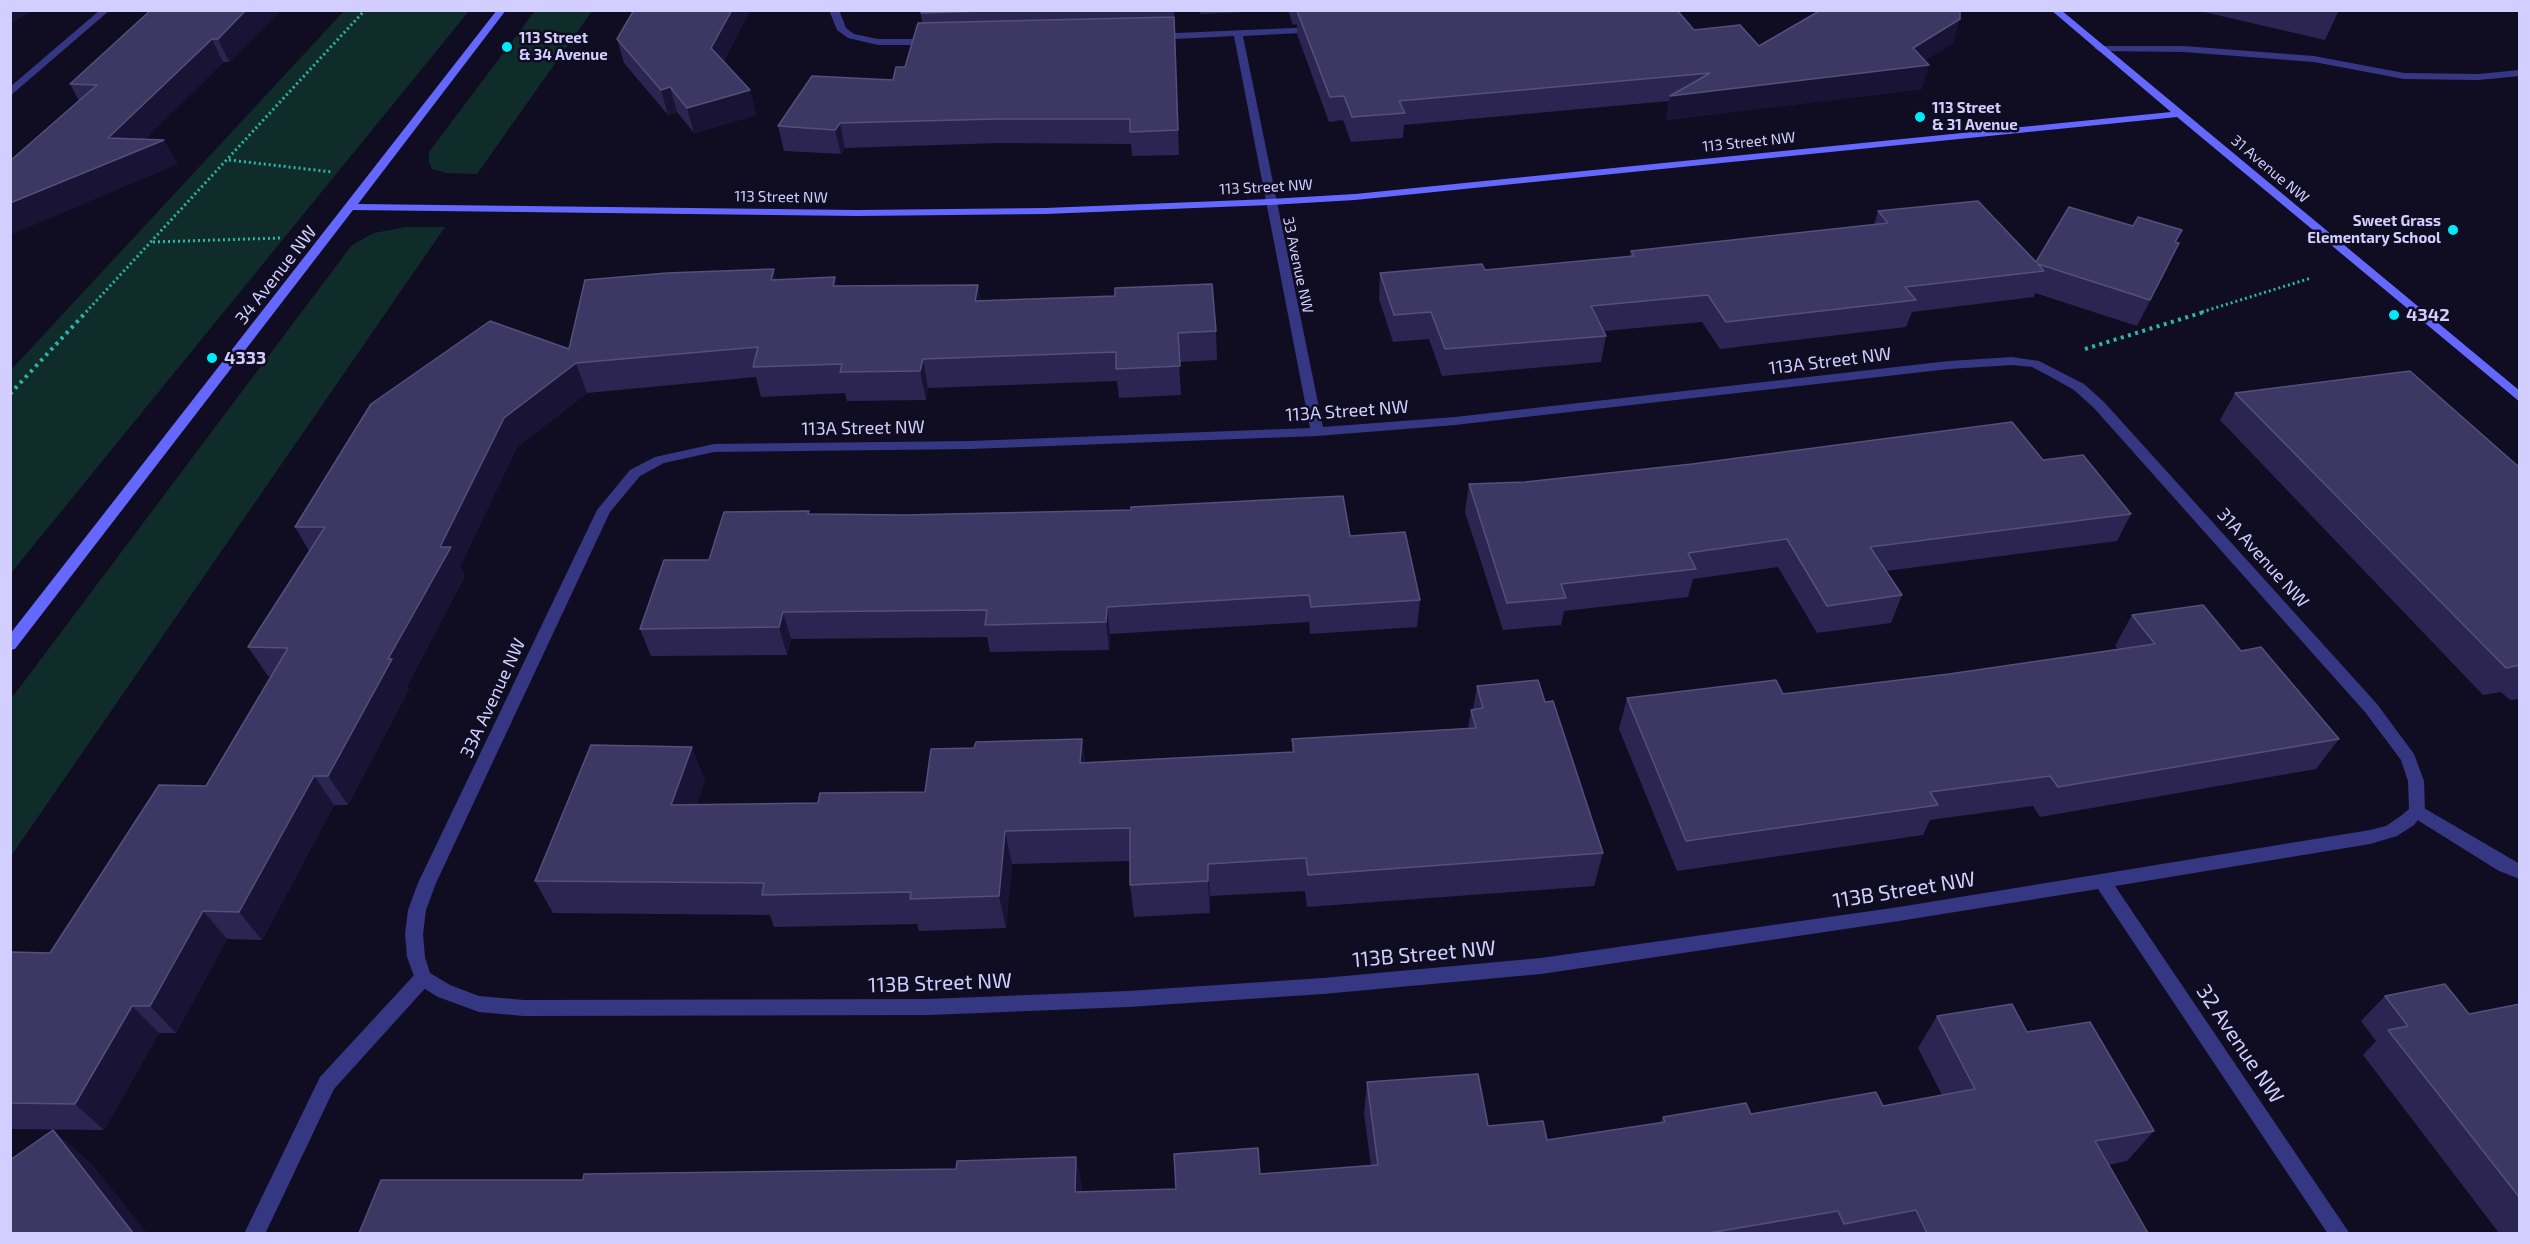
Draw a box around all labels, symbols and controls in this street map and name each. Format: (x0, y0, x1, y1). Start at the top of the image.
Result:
place label: 113 Street & 34 Avenue (519, 29, 608, 64)
marker: 113 Street & 34 Avenue (500, 40, 514, 54)
place label: 113 Street & 31 Avenue (1932, 99, 2018, 134)
marker: 113 Street & 31 Avenue (1913, 110, 1927, 124)
street label: 113 Street NW (1702, 128, 1796, 156)
street label: 31 Avenue NW (2227, 131, 2313, 207)
street label: 113 Street NW (1219, 176, 1313, 198)
street label: 113 Street NW (734, 187, 828, 207)
place label: Sweet Grass Elementary School (2307, 212, 2441, 247)
street label: 33 Avenue NW (1279, 215, 1317, 315)
street label: 34 Avenue NW (231, 221, 321, 329)
marker: Sweet Grass Elementary School (2446, 223, 2460, 237)
place label: 4342 (2406, 304, 2450, 326)
marker: 4342 (2387, 308, 2401, 322)
street label: 113A Street NW (1767, 343, 1893, 379)
place label: 4333 (224, 347, 266, 369)
marker: 4333 (205, 351, 219, 365)
street label: 113A Street NW (1285, 396, 1409, 426)
street label: 113A Street NW (801, 416, 925, 440)
street label: 31A Avenue NW (2213, 504, 2313, 612)
street label: 33A Avenue NW (456, 635, 530, 761)
street label: 113B Street NW (1831, 866, 1977, 914)
street label: 113B Street NW (1351, 935, 1497, 973)
street label: 113B Street NW (868, 968, 1012, 998)
street label: 32 Avenue NW (2191, 980, 2289, 1108)

